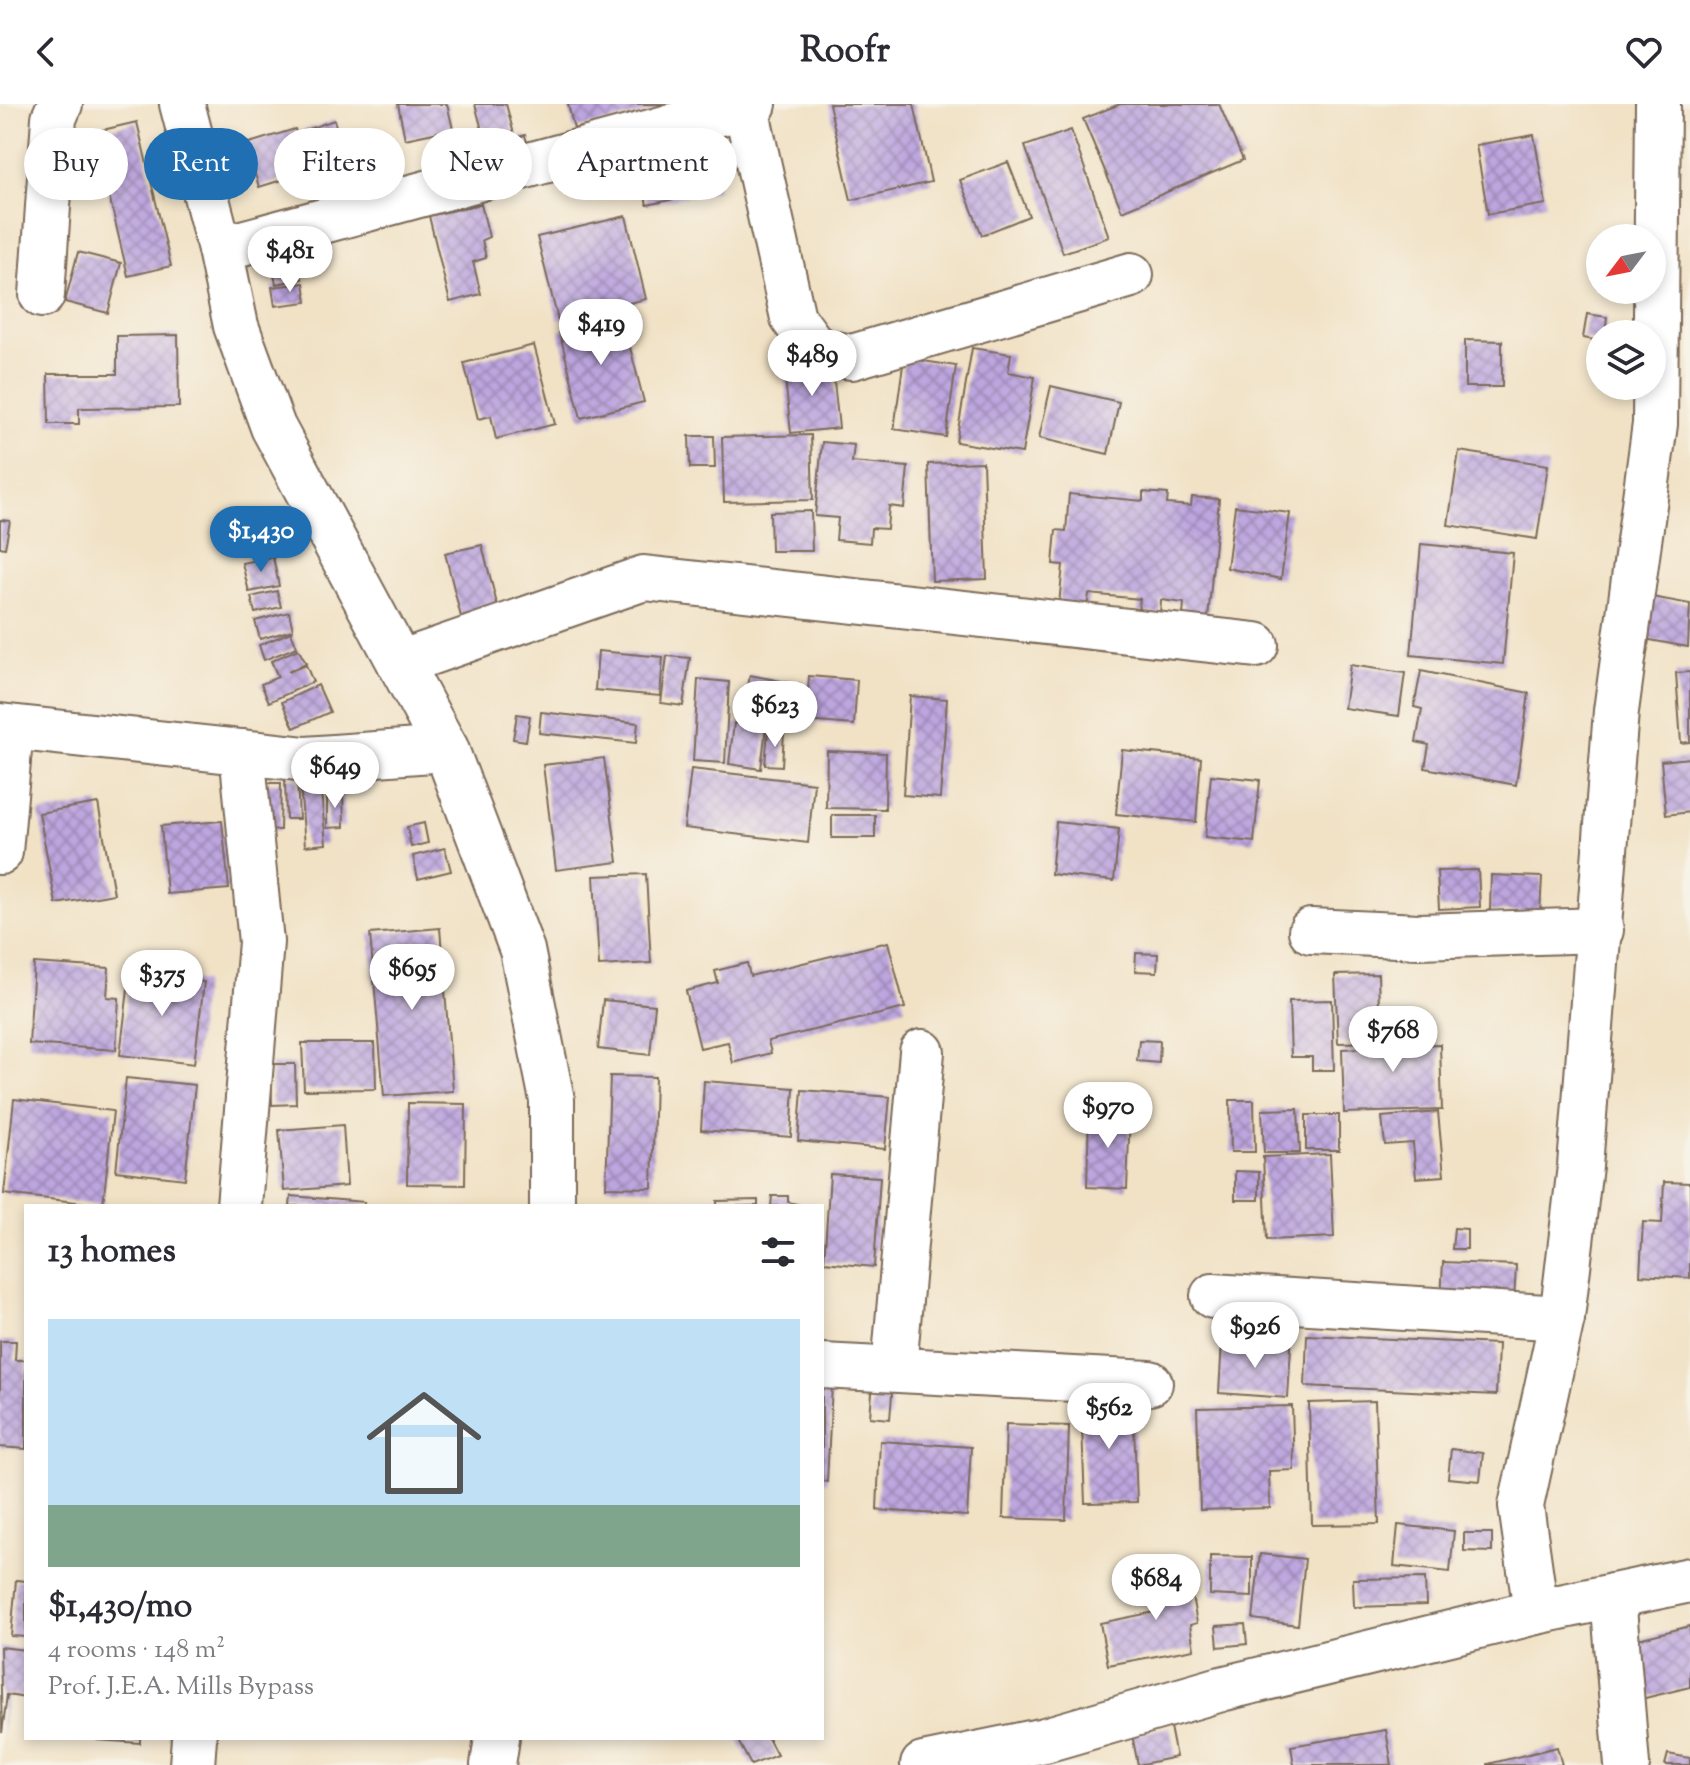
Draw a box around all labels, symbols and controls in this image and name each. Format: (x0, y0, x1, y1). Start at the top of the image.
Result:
text: Roofr (800, 26, 890, 78)
icon: back (24, 30, 68, 74)
icon: heart (1622, 30, 1666, 74)
chip: Buy (24, 128, 128, 200)
chip: Rent (144, 128, 258, 200)
chip: Filters (274, 128, 405, 200)
chip: New (421, 128, 532, 200)
chip: Apartment (548, 128, 737, 200)
north arrow (1586, 224, 1666, 304)
map controls (1586, 224, 1666, 400)
pin: $481 (243, 226, 337, 294)
text: $481 (266, 233, 314, 270)
pin: $419 (554, 299, 648, 367)
text: $419 (577, 306, 625, 343)
button: layers (1586, 320, 1666, 400)
pin: $489 (765, 330, 859, 398)
text: $489 (786, 337, 838, 374)
pin: $1,430 (196, 506, 326, 574)
text: $1,430 (228, 513, 294, 550)
pin: $623 (728, 681, 822, 749)
text: $623 (750, 688, 800, 725)
pin: $649 (288, 742, 382, 810)
text: $649 (309, 749, 361, 786)
pin: $695 (365, 944, 459, 1012)
pin: $375 (115, 950, 209, 1018)
text: $695 (388, 951, 436, 988)
text: $375 (139, 957, 185, 994)
pin: $768 (1346, 1006, 1440, 1074)
text: $768 (1367, 1013, 1419, 1050)
pin: $970 (1061, 1082, 1155, 1150)
text: $970 (1082, 1089, 1134, 1126)
text: 13 homes (48, 1228, 176, 1277)
icon: filters (756, 1230, 800, 1274)
pin: $926 (1208, 1302, 1302, 1370)
text: $926 (1229, 1309, 1281, 1346)
icon: home (352, 1371, 496, 1515)
pin: $562 (1062, 1383, 1156, 1451)
text: $562 (1085, 1390, 1133, 1427)
pin: $684 (1109, 1554, 1203, 1622)
text: $684 (1130, 1561, 1182, 1598)
text: $1,430/mo (48, 1583, 192, 1632)
text: 4 rooms · 148 m² (48, 1632, 225, 1669)
text: Prof. J.E.A. Mills Bypass (48, 1669, 314, 1706)

